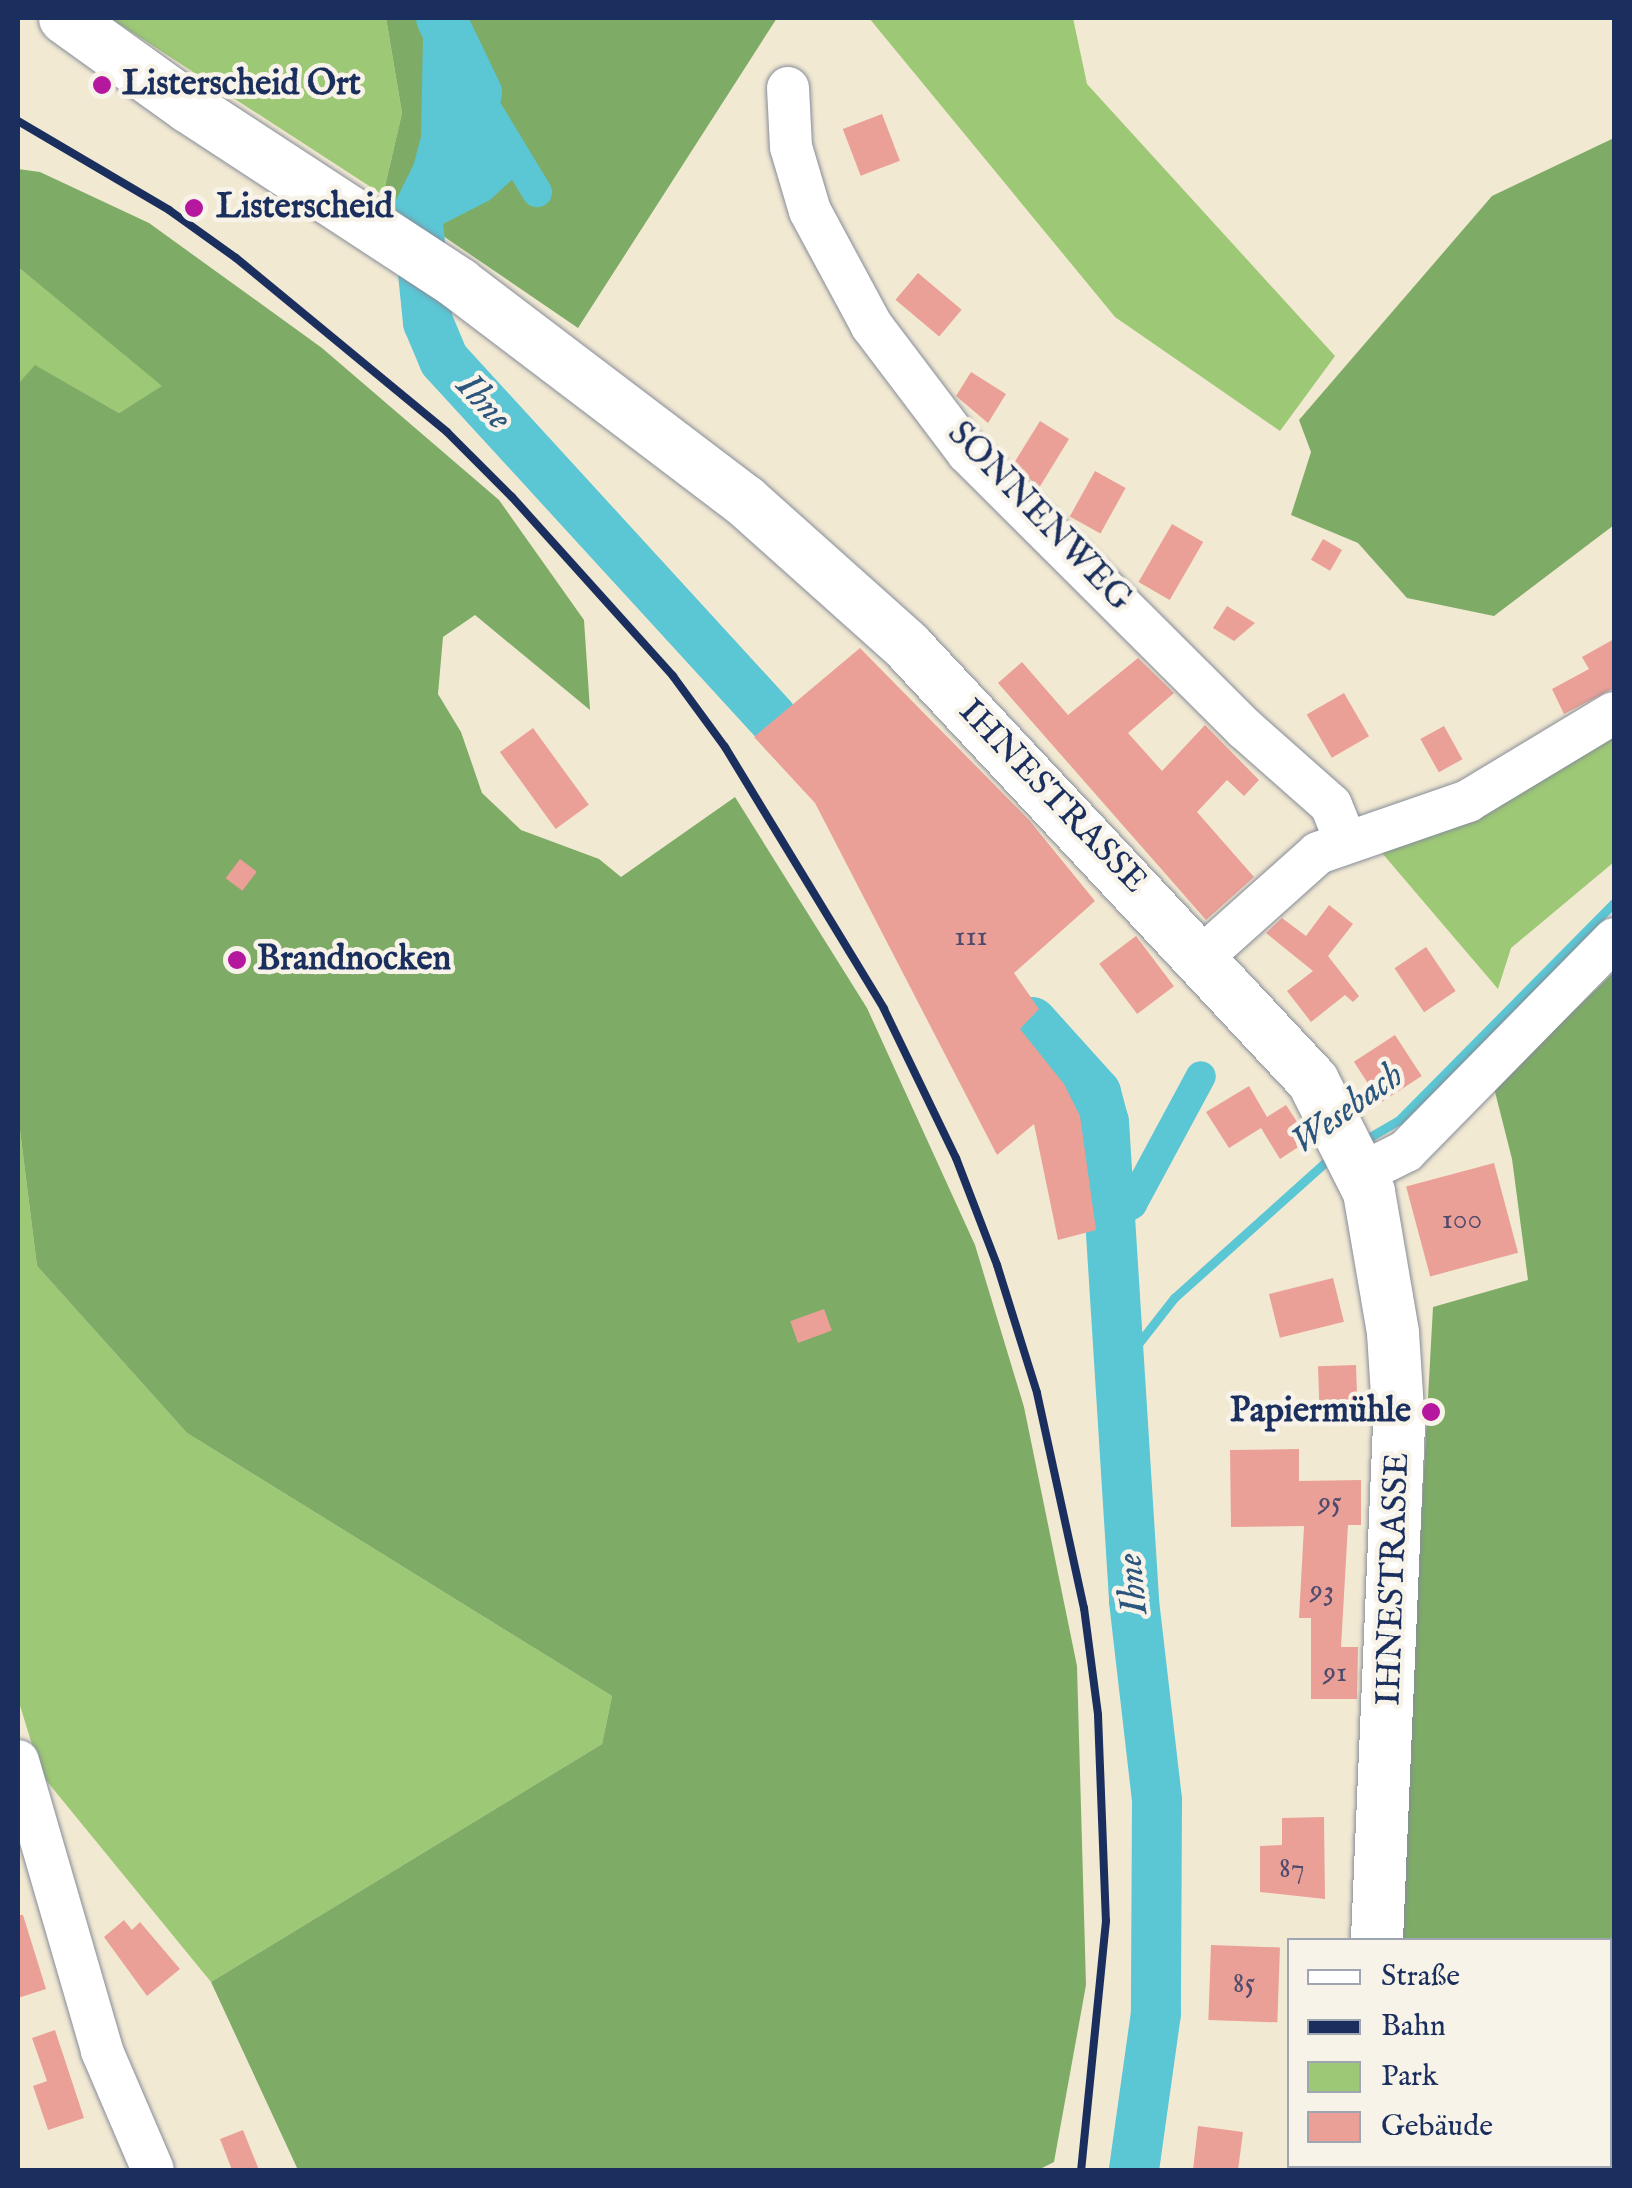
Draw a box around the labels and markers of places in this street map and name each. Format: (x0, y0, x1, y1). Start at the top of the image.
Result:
place label: Listerscheid Ort (122, 64, 361, 106)
marker: Listerscheid Ort (91, 74, 113, 96)
place label: Listerscheid (216, 187, 393, 229)
marker: Listerscheid (181, 195, 207, 221)
place label: Brandnocken (257, 939, 451, 981)
marker: Brandnocken (226, 949, 248, 971)
place label: Papiermühle (1230, 1391, 1411, 1433)
marker: Papiermühle (1420, 1401, 1442, 1423)

